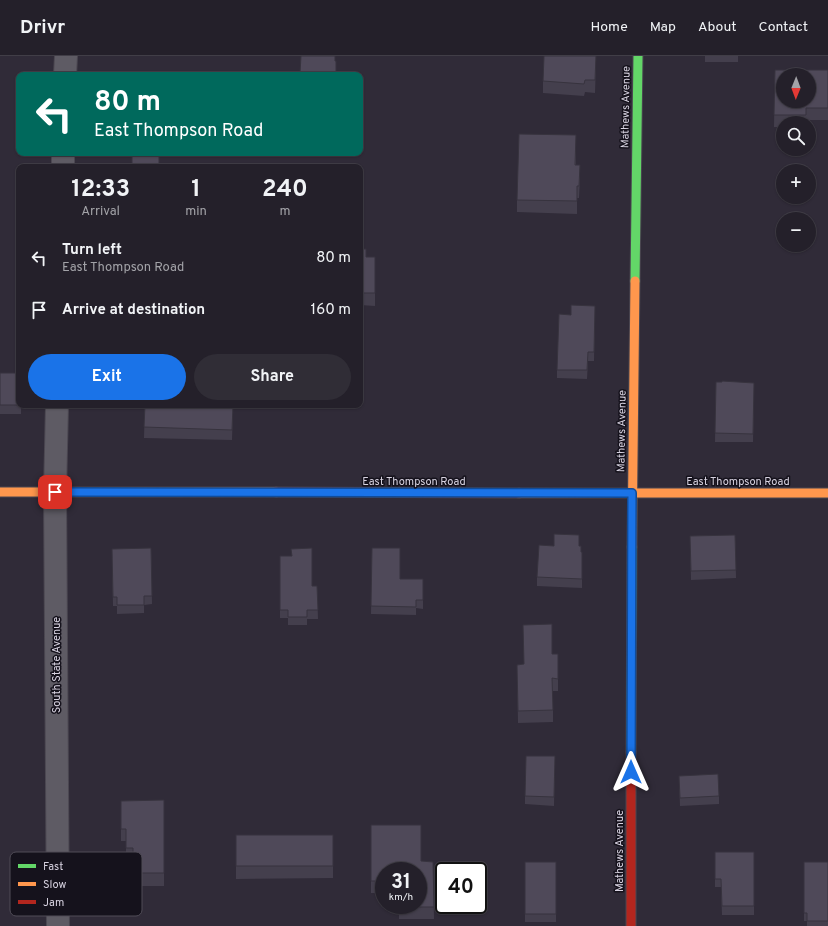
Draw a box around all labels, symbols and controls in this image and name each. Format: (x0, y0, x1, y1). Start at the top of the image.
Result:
text: Drivr (20, 16, 65, 40)
text: Home (591, 19, 628, 36)
text: Map (650, 19, 676, 36)
text: About (698, 19, 737, 36)
text: Contact (759, 19, 808, 36)
street label: Mathews Avenue (618, 66, 634, 148)
north arrow (776, 68, 816, 108)
map controls (776, 68, 816, 252)
text: 80 m (94, 85, 161, 121)
icon: left (28, 88, 80, 140)
button: search (776, 116, 816, 156)
text: East Thompson Road (94, 120, 263, 143)
button: + (776, 164, 816, 204)
text: 12:33 (71, 175, 130, 205)
text: 1 (191, 175, 201, 205)
text: 240 (262, 175, 308, 205)
text: Arrival (81, 204, 120, 220)
text: min (185, 204, 207, 220)
text: m (279, 204, 290, 220)
button: − (776, 212, 816, 252)
text: Turn left (62, 241, 122, 260)
icon: left (28, 247, 50, 269)
text: 80 m (316, 249, 351, 268)
text: East Thompson Road (62, 260, 184, 276)
icon: arrive (28, 299, 50, 321)
text: Arrive at destination (62, 301, 205, 320)
text: 160 m (311, 301, 351, 320)
button: Exit (28, 354, 186, 400)
button: Share (194, 354, 351, 400)
street label: Mathews Avenue (614, 390, 630, 472)
pin (38, 475, 72, 509)
street label: East Thompson Road (362, 475, 466, 489)
street label: East Thompson Road (686, 475, 790, 489)
icon: arrive (44, 481, 66, 503)
street label: South State Avenue (50, 617, 64, 713)
position arrow (610, 751, 652, 793)
street label: Mathews Avenue (613, 810, 627, 892)
legend (10, 852, 142, 916)
text: Fast (43, 860, 63, 874)
speed limit sign: 40 (435, 862, 487, 914)
text: 31 (391, 870, 411, 896)
text: Slow (43, 878, 66, 892)
text: km/h (389, 891, 413, 904)
text: Jam (43, 896, 64, 910)

